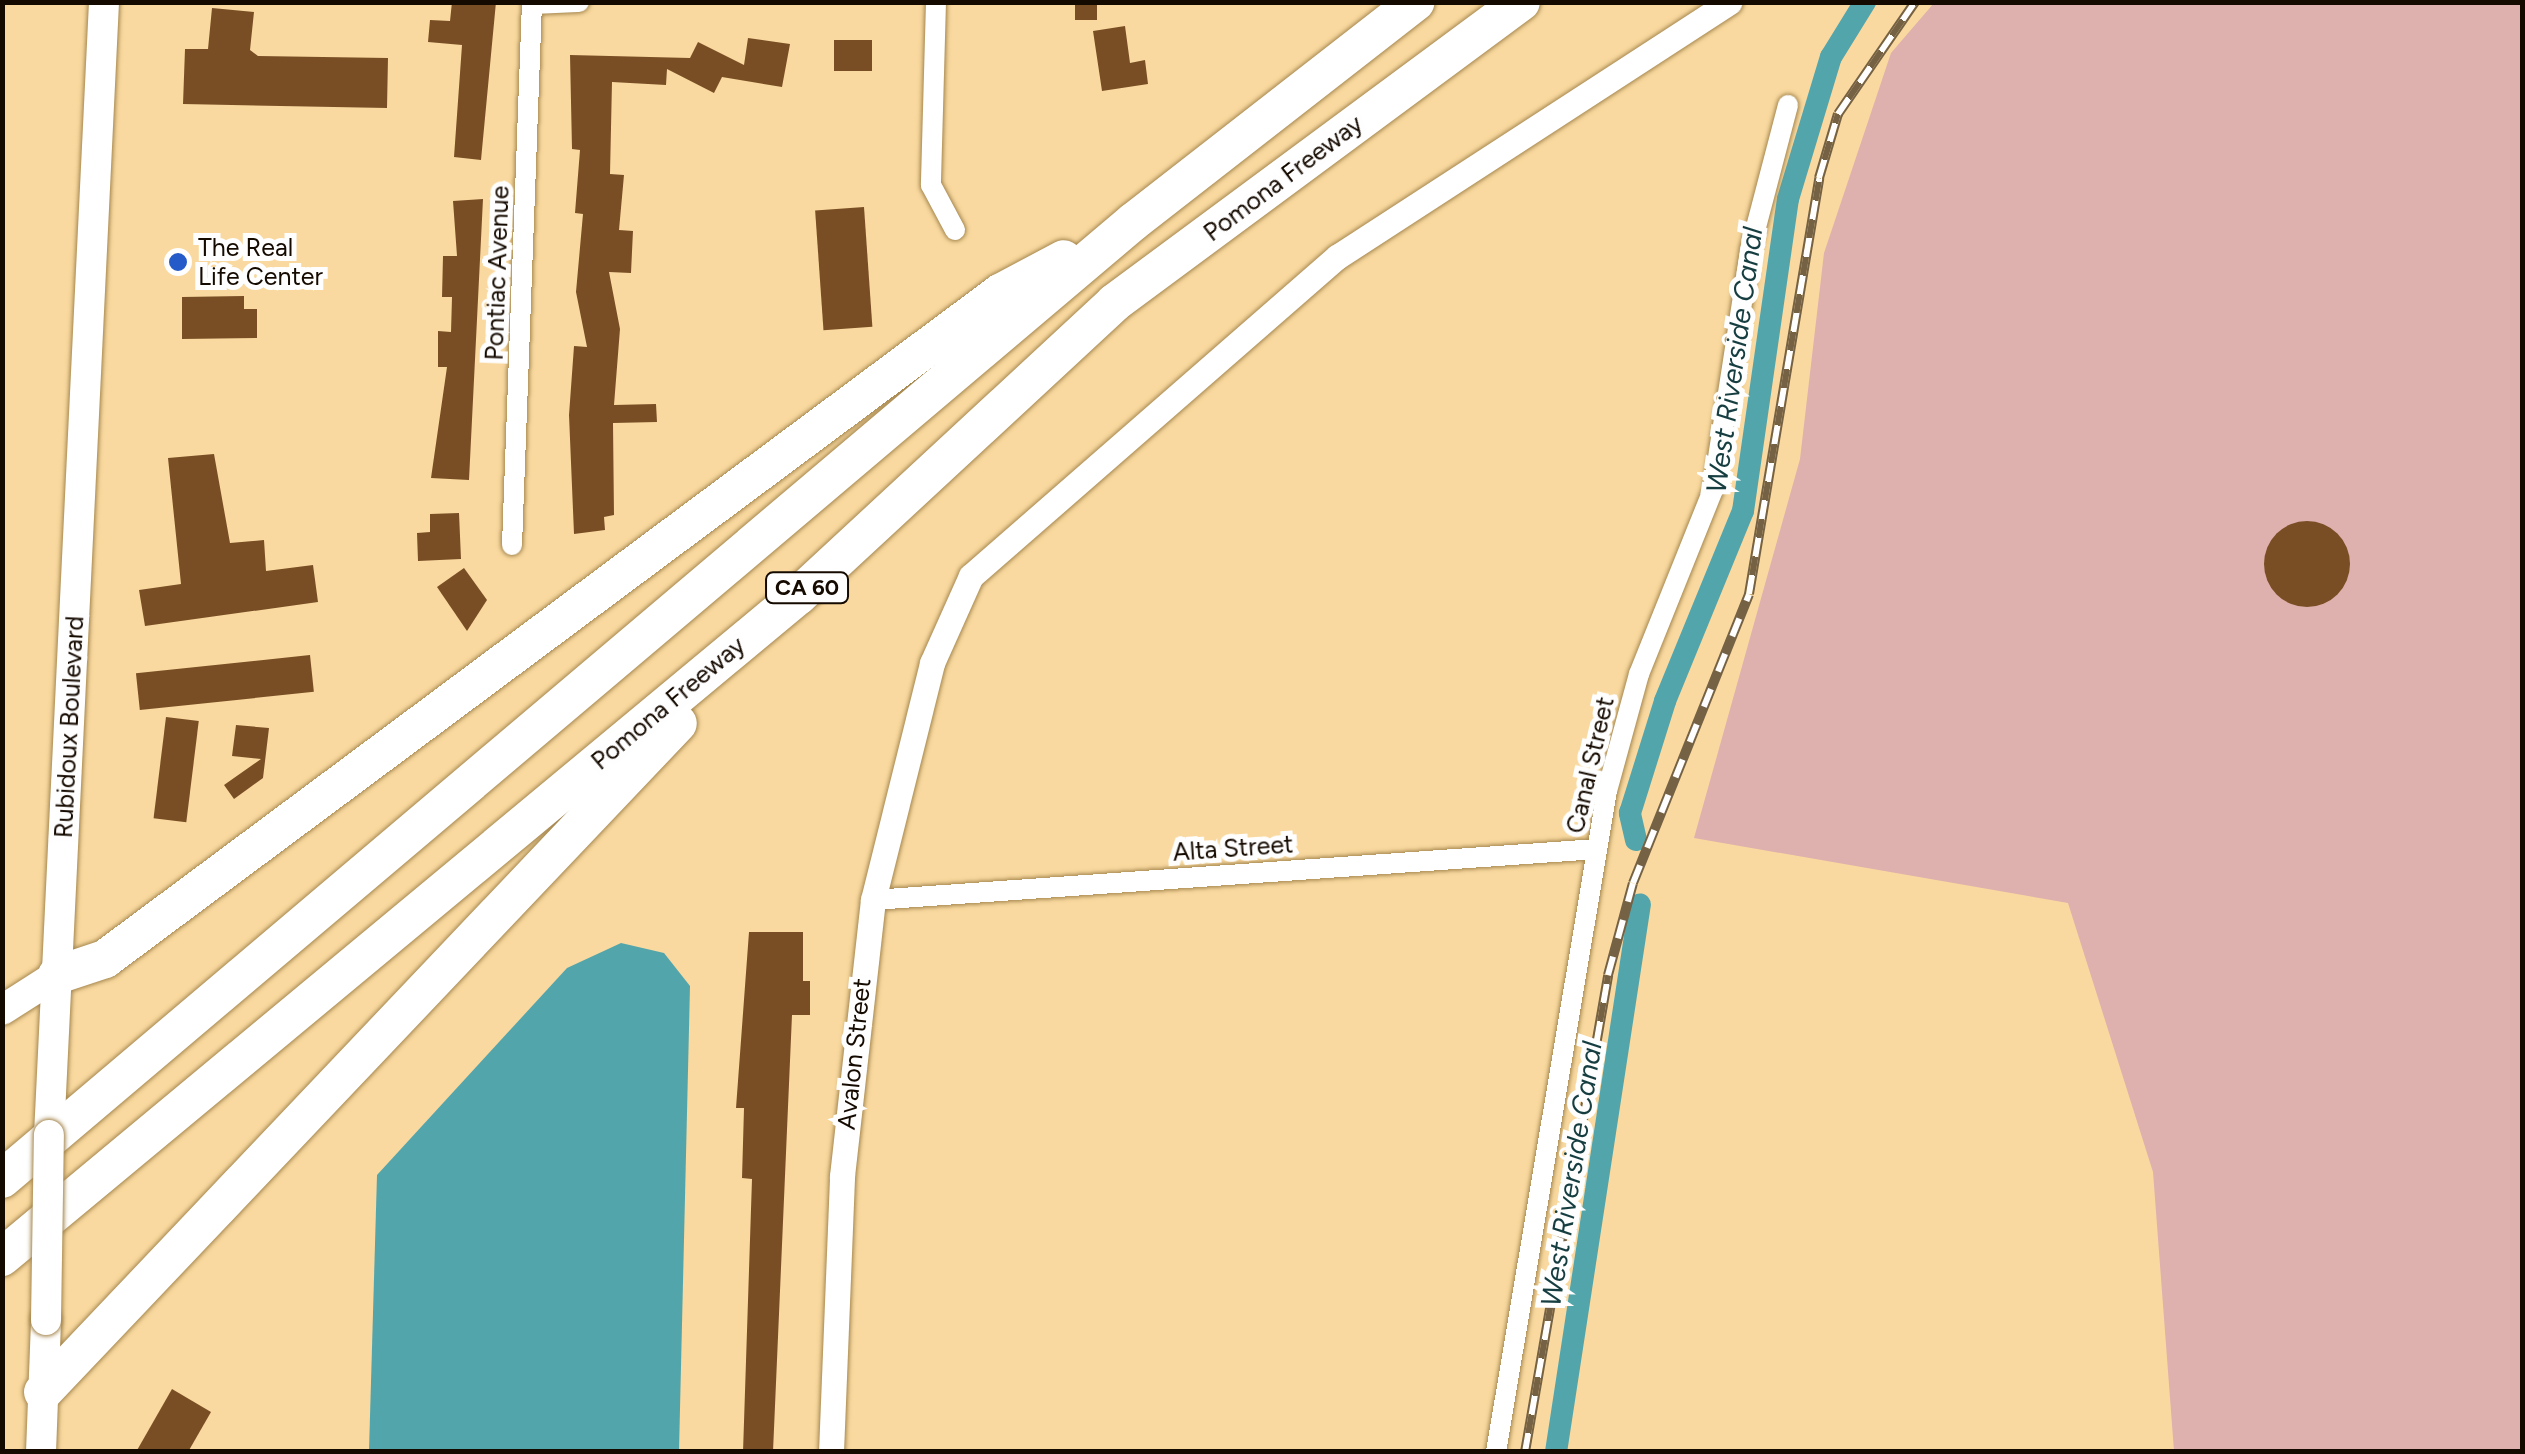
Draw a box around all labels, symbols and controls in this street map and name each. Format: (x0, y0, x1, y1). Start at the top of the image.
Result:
street label: Pomona Freeway (1198, 109, 1368, 247)
street label: Pontiac Avenue (479, 185, 515, 361)
water label: West Riverside Canal (1699, 225, 1769, 495)
place label: The Real Life Center (198, 233, 323, 292)
marker: The Real Life Center (167, 251, 189, 273)
road number: CA 60 (764, 571, 850, 605)
street label: Rubidoux Boulevard (48, 615, 90, 839)
street label: Pomona Freeway (585, 630, 751, 776)
street label: Canal Street (1560, 694, 1620, 836)
street label: Alta Street (1172, 829, 1294, 867)
street label: Avalon Street (831, 977, 877, 1131)
water label: West Riverside Canal (1533, 1039, 1609, 1309)

